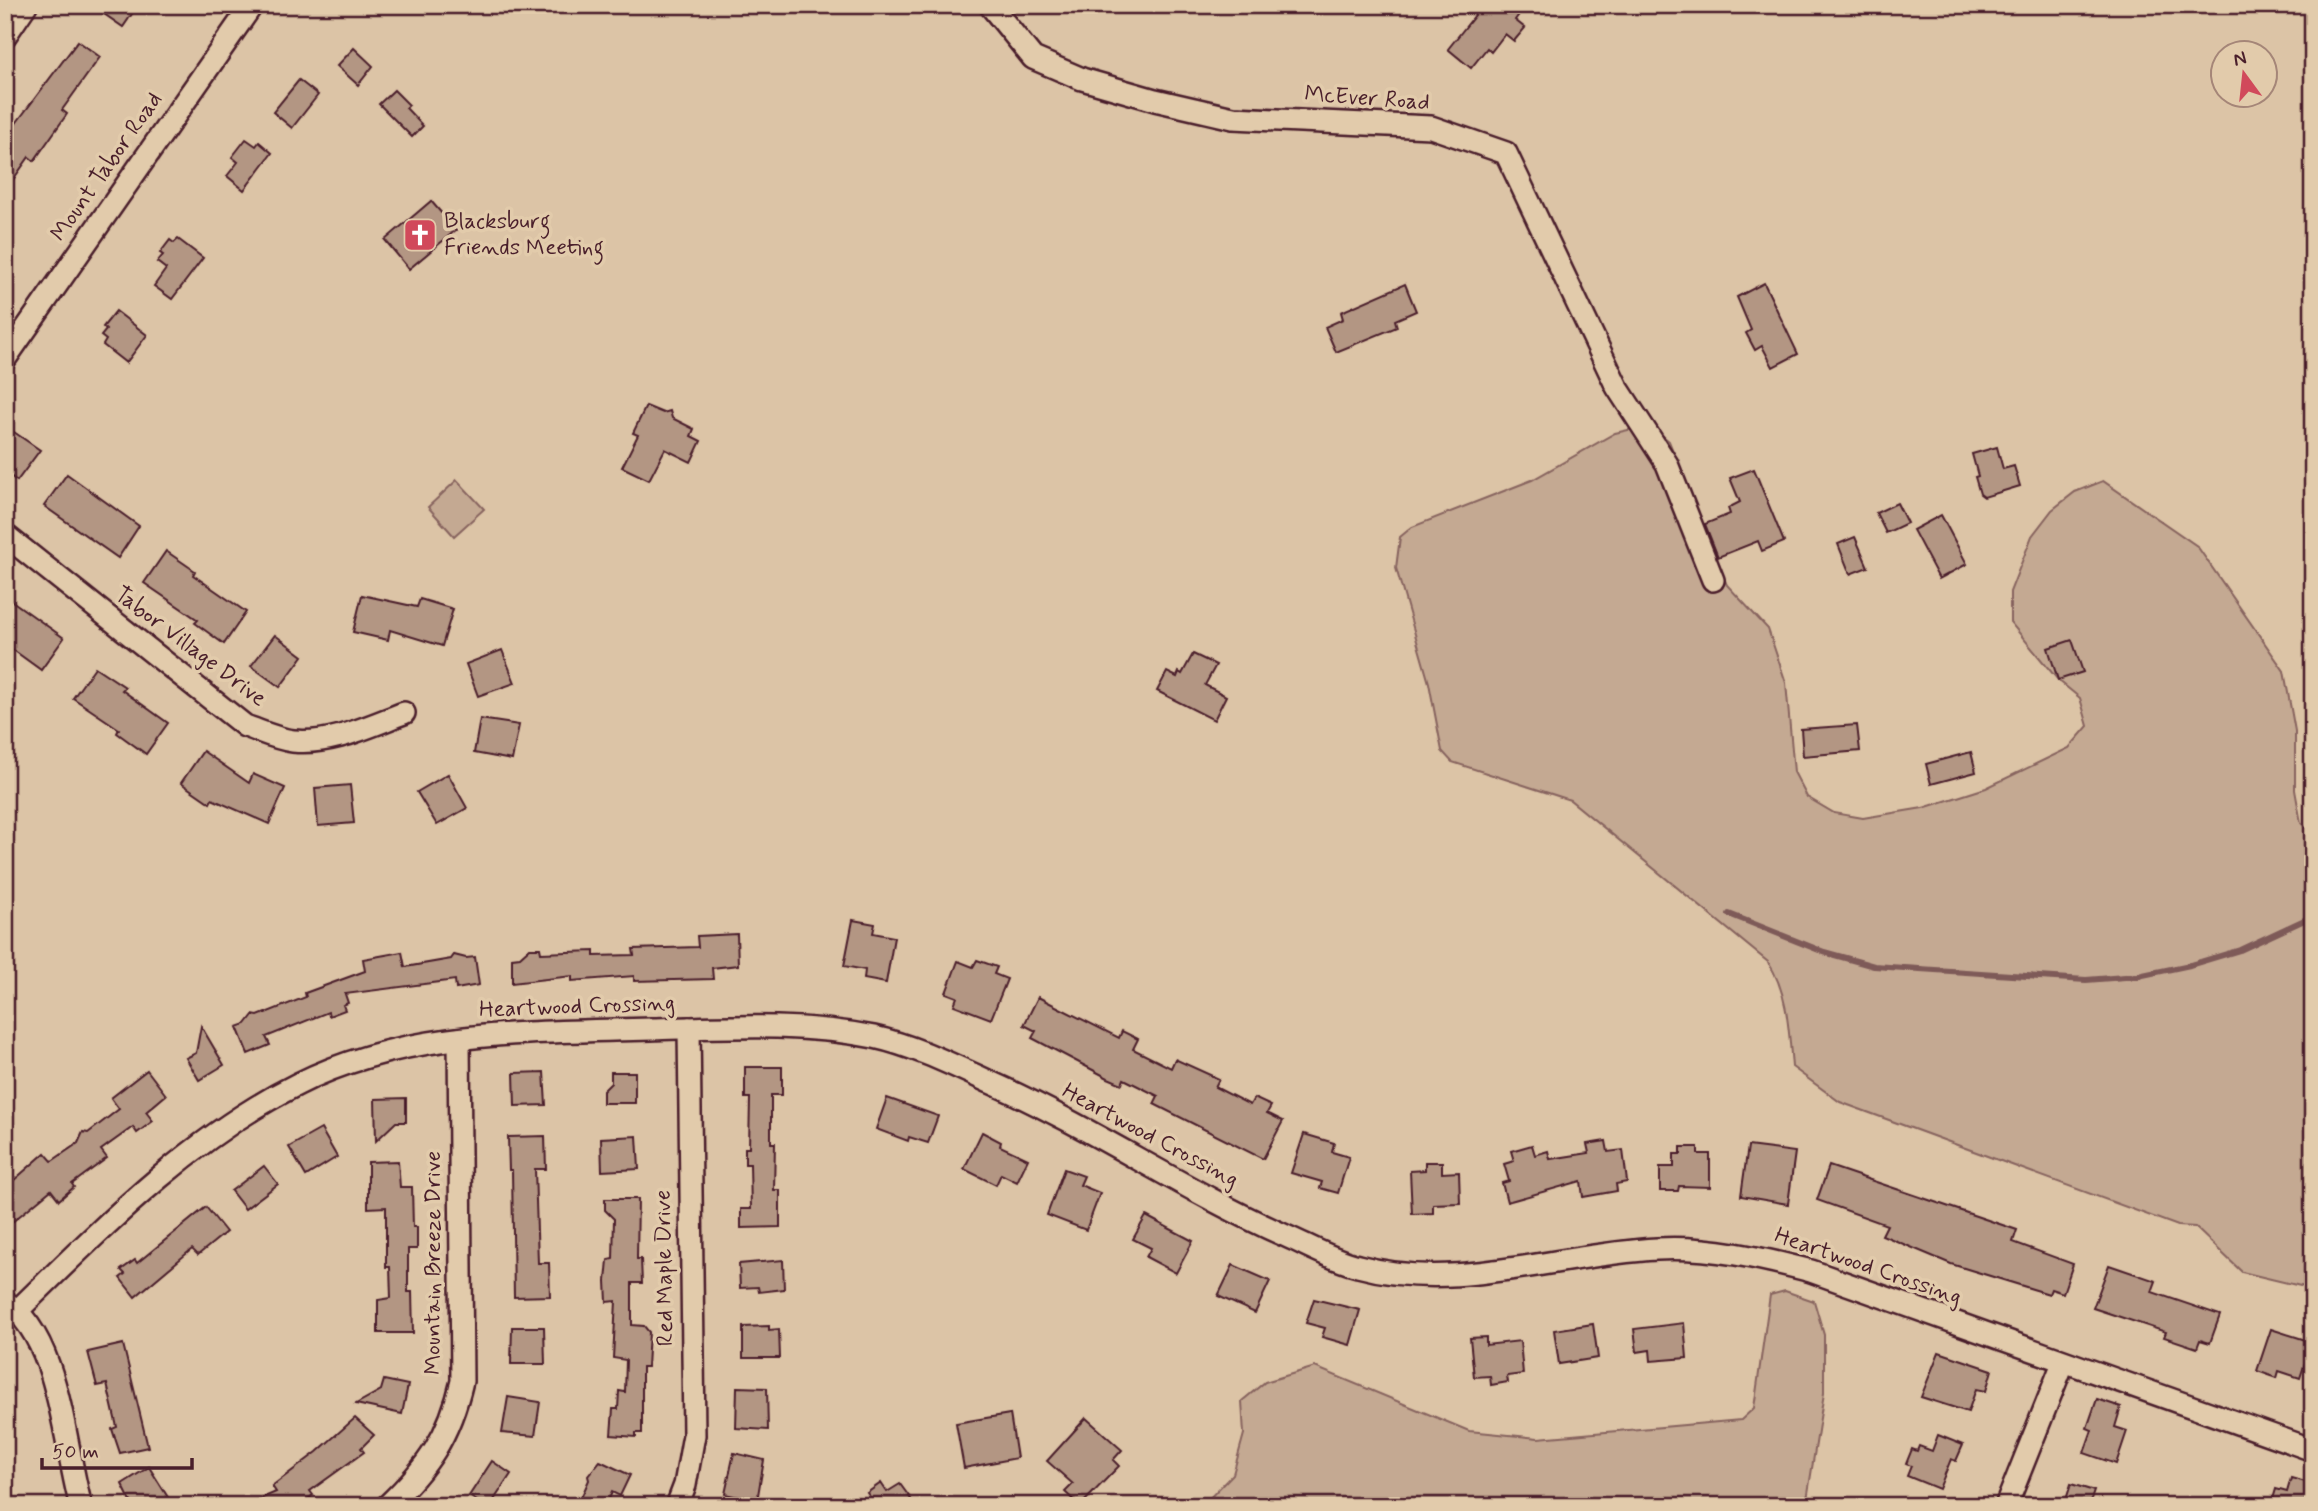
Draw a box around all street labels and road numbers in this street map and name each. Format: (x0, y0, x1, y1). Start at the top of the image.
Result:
street label: McEver Road (1303, 80, 1431, 118)
street label: Mount Tabor Road (44, 86, 170, 248)
street label: Tabor Village Drive (108, 580, 272, 714)
street label: Heartwood Crossing (479, 989, 675, 1025)
street label: Heartwood Crossing (1056, 1077, 1244, 1195)
street label: Mountain Breeze Drive (419, 1151, 449, 1375)
street label: Red Maple Drive (649, 1189, 681, 1347)
street label: Heartwood Crossing (1770, 1221, 1966, 1313)

